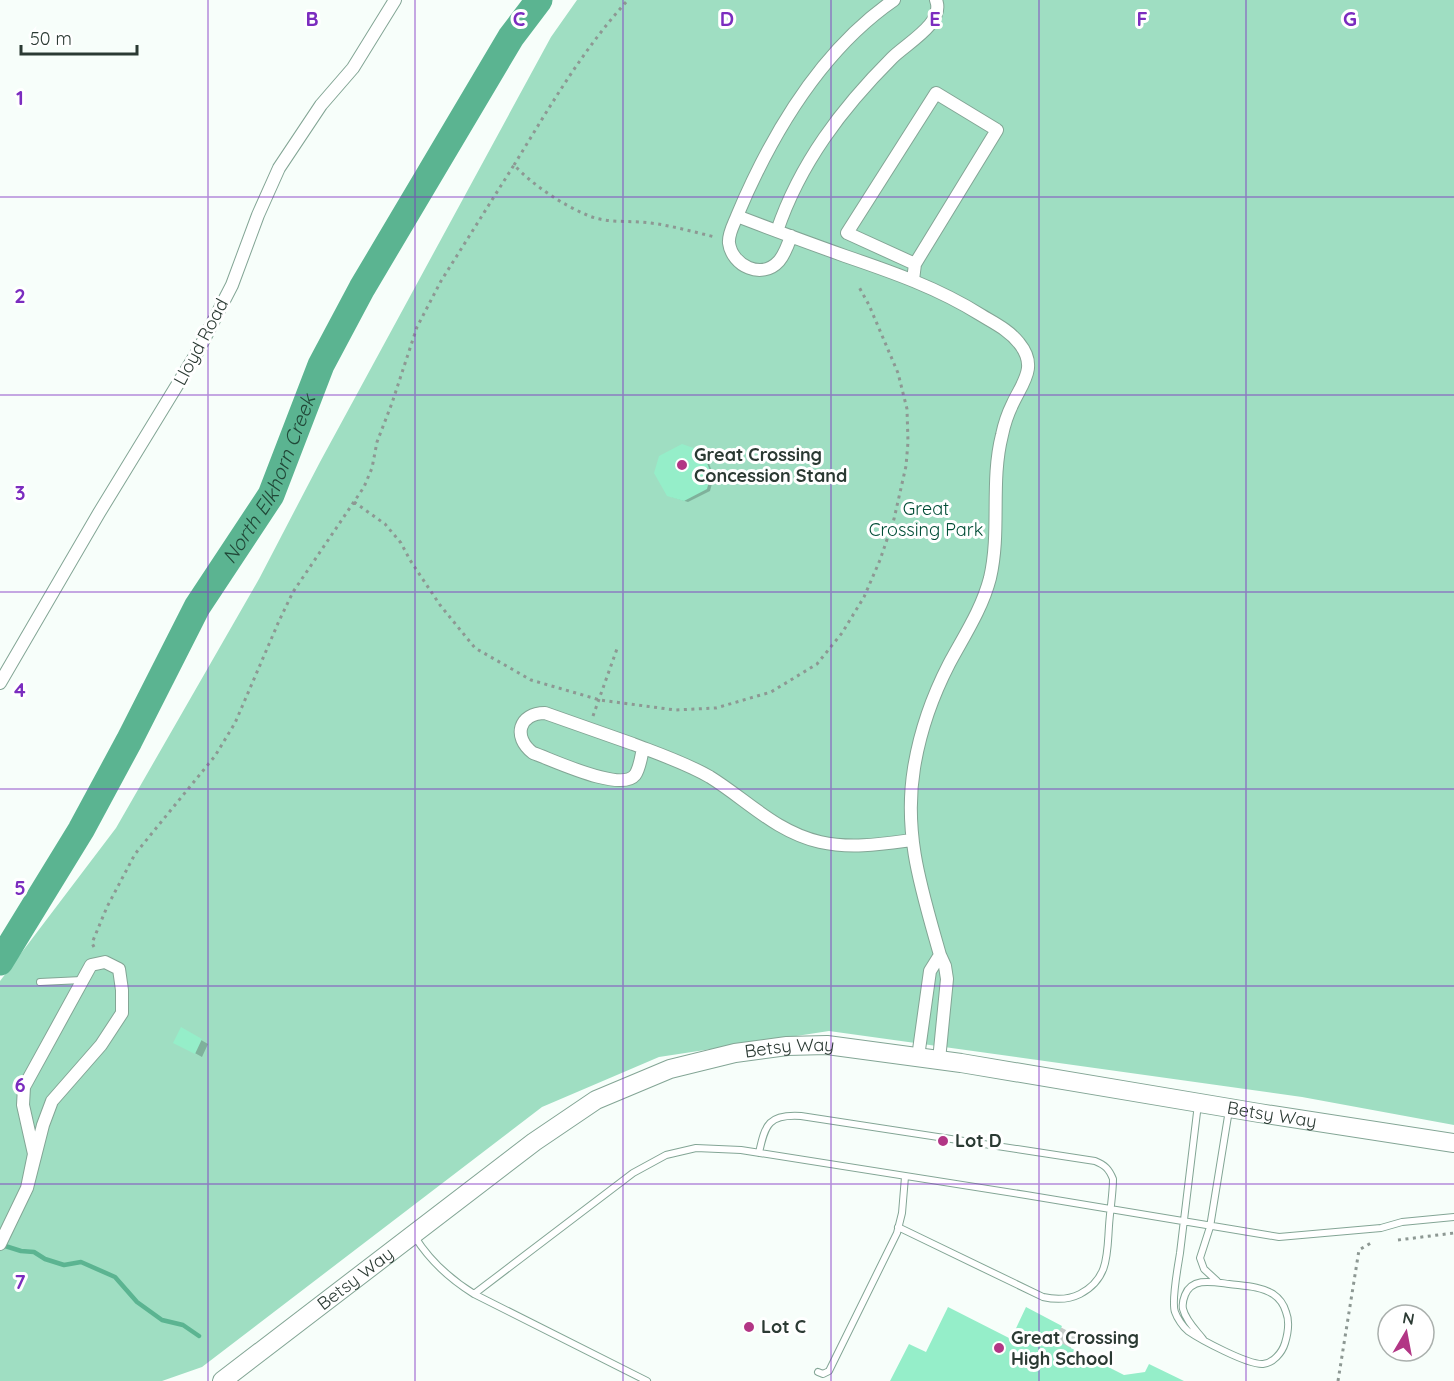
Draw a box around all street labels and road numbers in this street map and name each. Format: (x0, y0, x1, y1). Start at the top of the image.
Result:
street label: Lloyd Road (168, 294, 233, 389)
street label: Betsy Way (743, 1033, 836, 1063)
street label: Betsy Way (1226, 1096, 1318, 1133)
street label: Betsy Way (312, 1242, 398, 1315)

